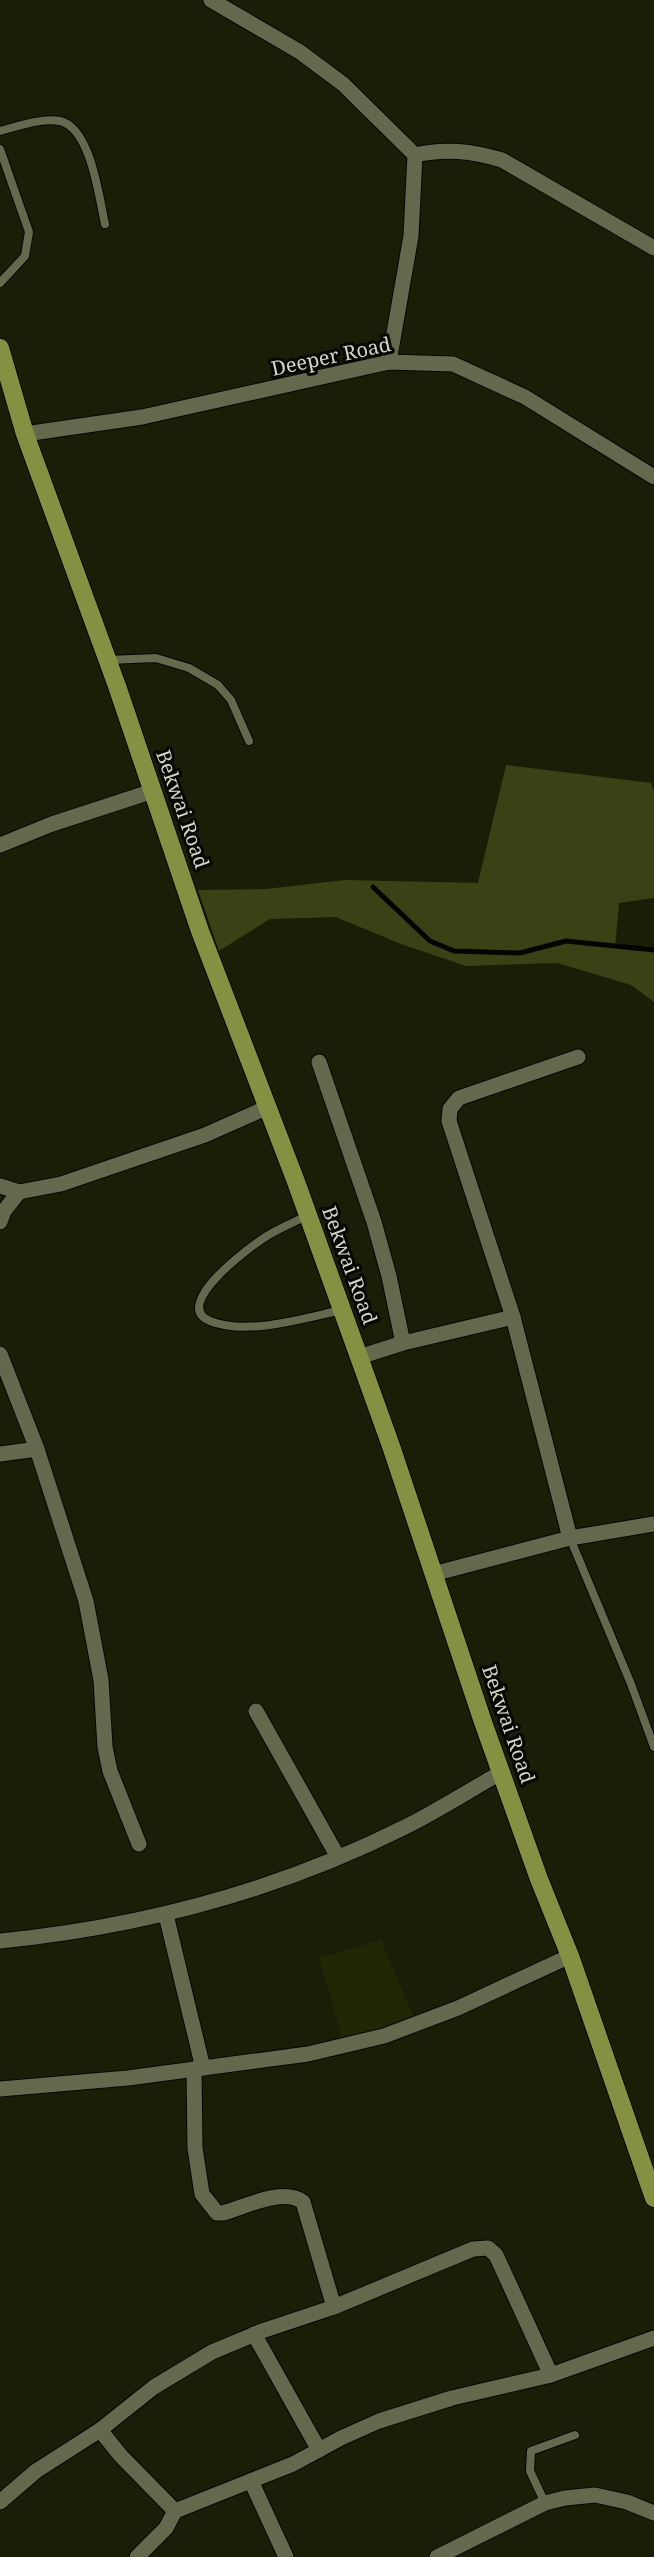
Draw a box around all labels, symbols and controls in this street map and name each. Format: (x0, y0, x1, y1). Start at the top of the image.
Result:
street label: Deeper Road (269, 330, 393, 382)
street label: Bekwai Road (150, 746, 216, 872)
street label: Bekwai Road (316, 1202, 384, 1328)
street label: Bekwai Road (476, 1661, 542, 1787)

